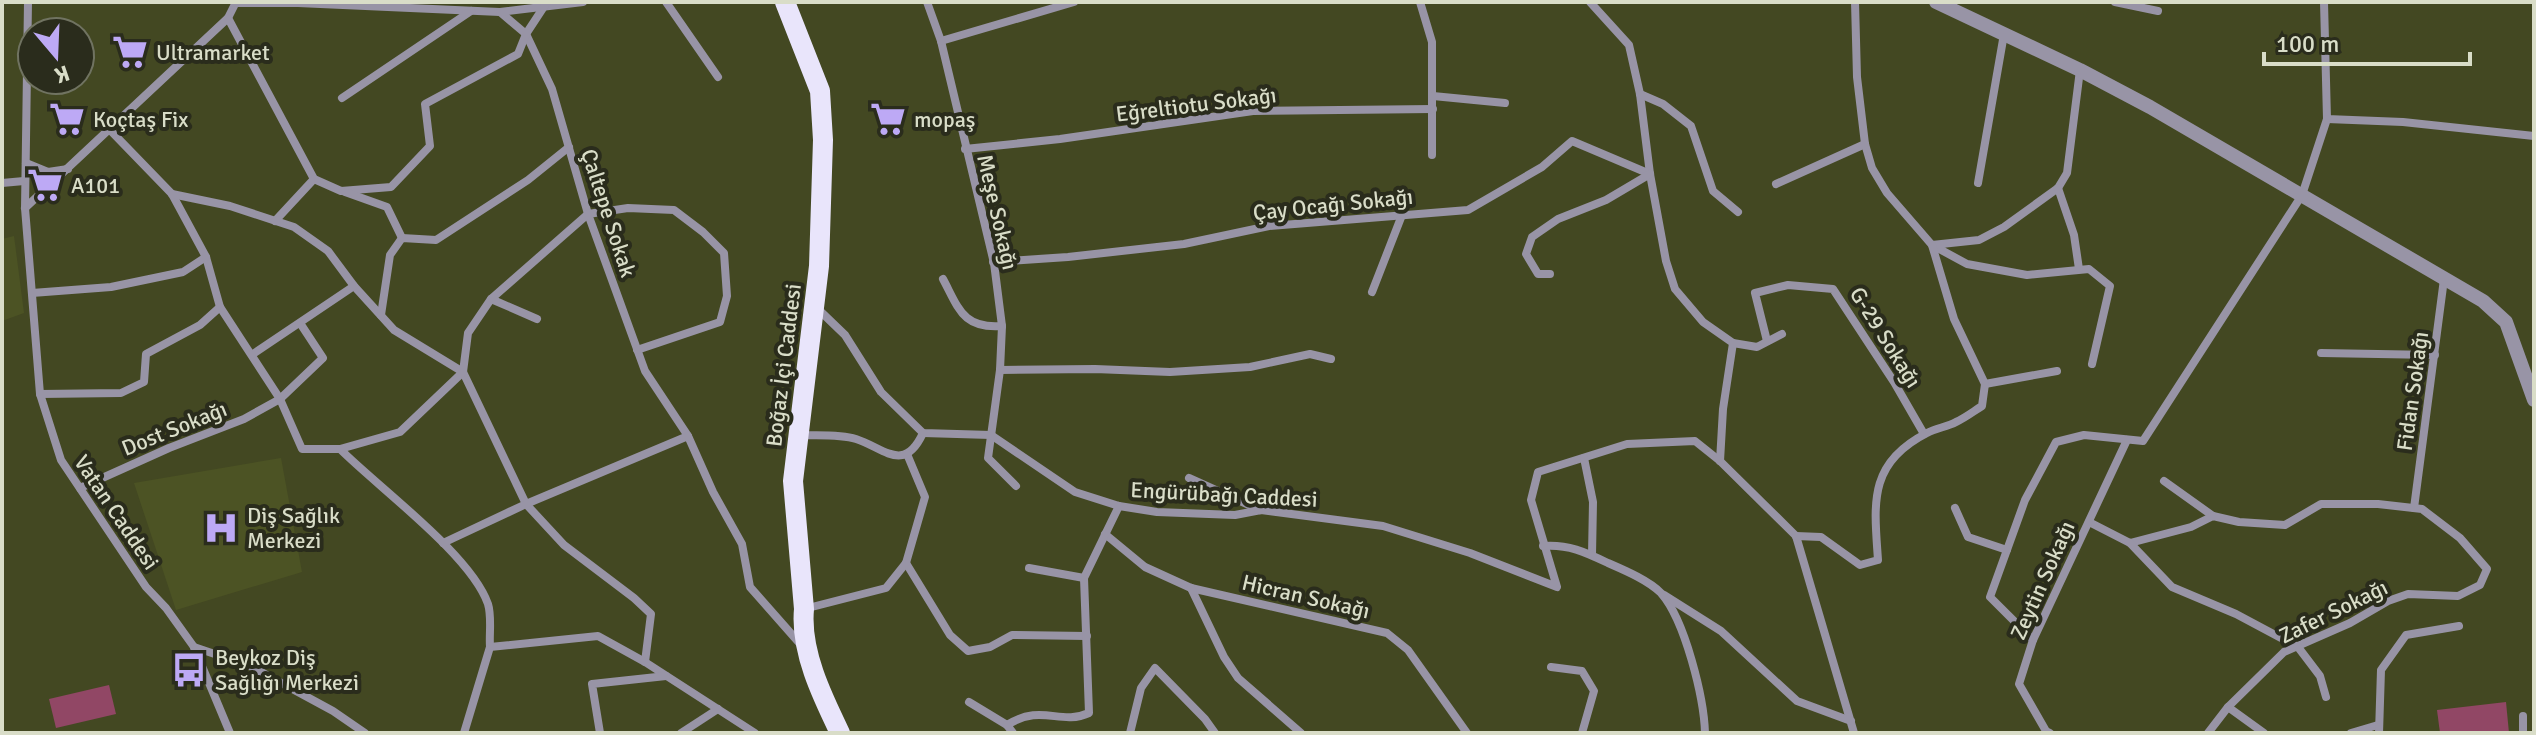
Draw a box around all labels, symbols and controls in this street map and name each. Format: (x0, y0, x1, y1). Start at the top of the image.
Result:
north arrow (16, 16, 96, 96)
scale bar (2264, 16, 2470, 66)
text: 100 m (2276, 29, 2339, 59)
supermarket icon: Ultramarket (111, 33, 149, 71)
place label: Ultramarket (156, 39, 270, 66)
text: K (51, 59, 73, 90)
street label: Eğreltiotu Sokağı (1114, 81, 1278, 128)
supermarket icon: Koçtaş Fix (48, 100, 86, 138)
supermarket icon: mopaş (869, 100, 907, 138)
place label: Koçtaş Fix (93, 106, 188, 133)
place label: mopaş (914, 106, 975, 133)
street label: Çaltepe Sokak (575, 146, 642, 281)
street label: Meşe Sokağı (971, 152, 1024, 272)
supermarket icon: A101 (26, 166, 64, 204)
place label: A101 (71, 172, 120, 199)
street label: Çay Ocağı Sokağı (1252, 183, 1414, 226)
street label: Boğaz İçi Caddesi (760, 282, 807, 448)
street label: G-29 Sokağı (1844, 282, 1927, 393)
street label: Fidan Sokağı (2391, 330, 2434, 453)
street label: Dost Sokağı (118, 395, 231, 462)
street label: Vatan Caddesi (68, 450, 165, 575)
street label: Engürübağı Caddesi (1130, 476, 1318, 513)
place label: Diş Sağlık Merkezi (247, 502, 340, 554)
hospital icon: Diş Sağlık Merkezi (202, 509, 240, 547)
street label: Zeytin Sokağı (2004, 517, 2081, 644)
street label: Hicran Sokağı (1239, 569, 1372, 624)
street label: Zafer Sokağı (2274, 574, 2392, 649)
place label: Beykoz Diş Sağlığı Merkezi (215, 644, 359, 696)
bus stop icon: Beykoz Diş Sağlığı Merkezi (170, 651, 208, 689)

